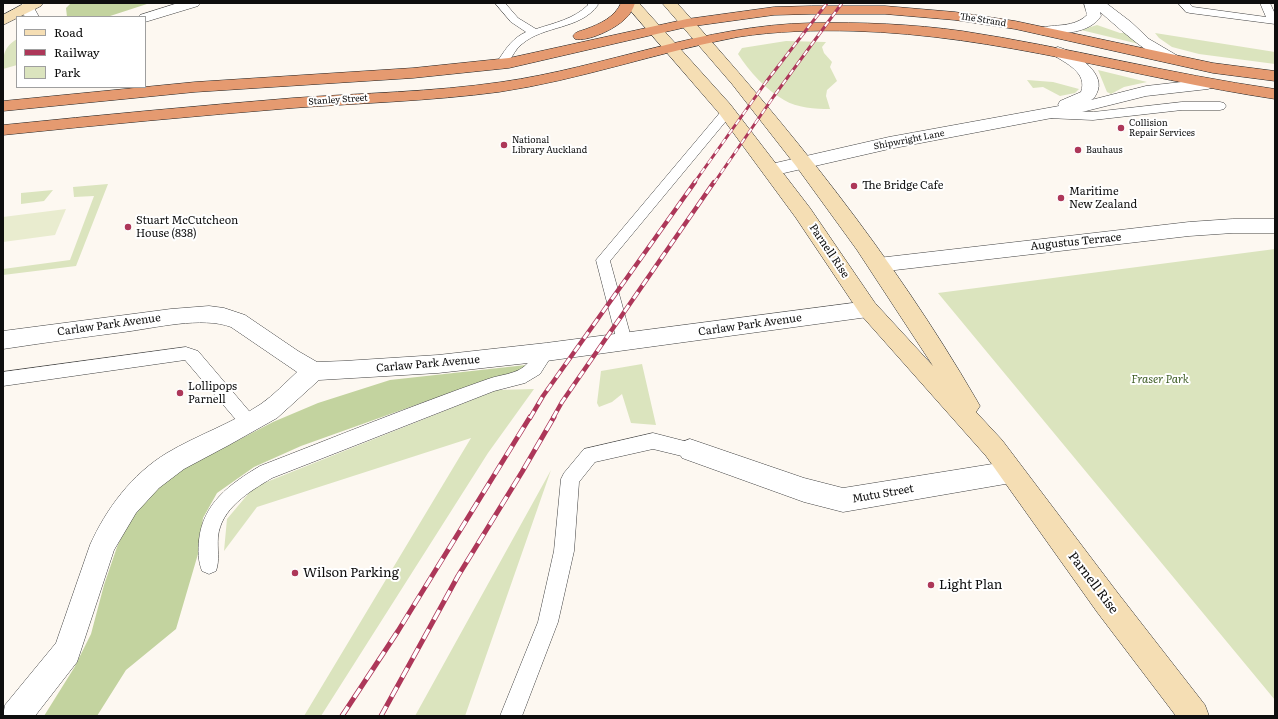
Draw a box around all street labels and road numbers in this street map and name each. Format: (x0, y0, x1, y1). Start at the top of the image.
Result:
street label: The Strand (959, 11, 1007, 29)
street label: Stanley Street (308, 93, 368, 107)
street label: Shipwright Lane (873, 128, 945, 152)
street label: Parnell Rise (806, 221, 852, 281)
street label: Augustus Terrace (1030, 231, 1122, 253)
street label: Carlaw Park Avenue (56, 311, 162, 339)
street label: Carlaw Park Avenue (697, 311, 803, 339)
street label: Carlaw Park Avenue (376, 353, 480, 375)
street label: Mutu Street (851, 482, 915, 506)
street label: Parnell Rise (1065, 549, 1121, 617)

